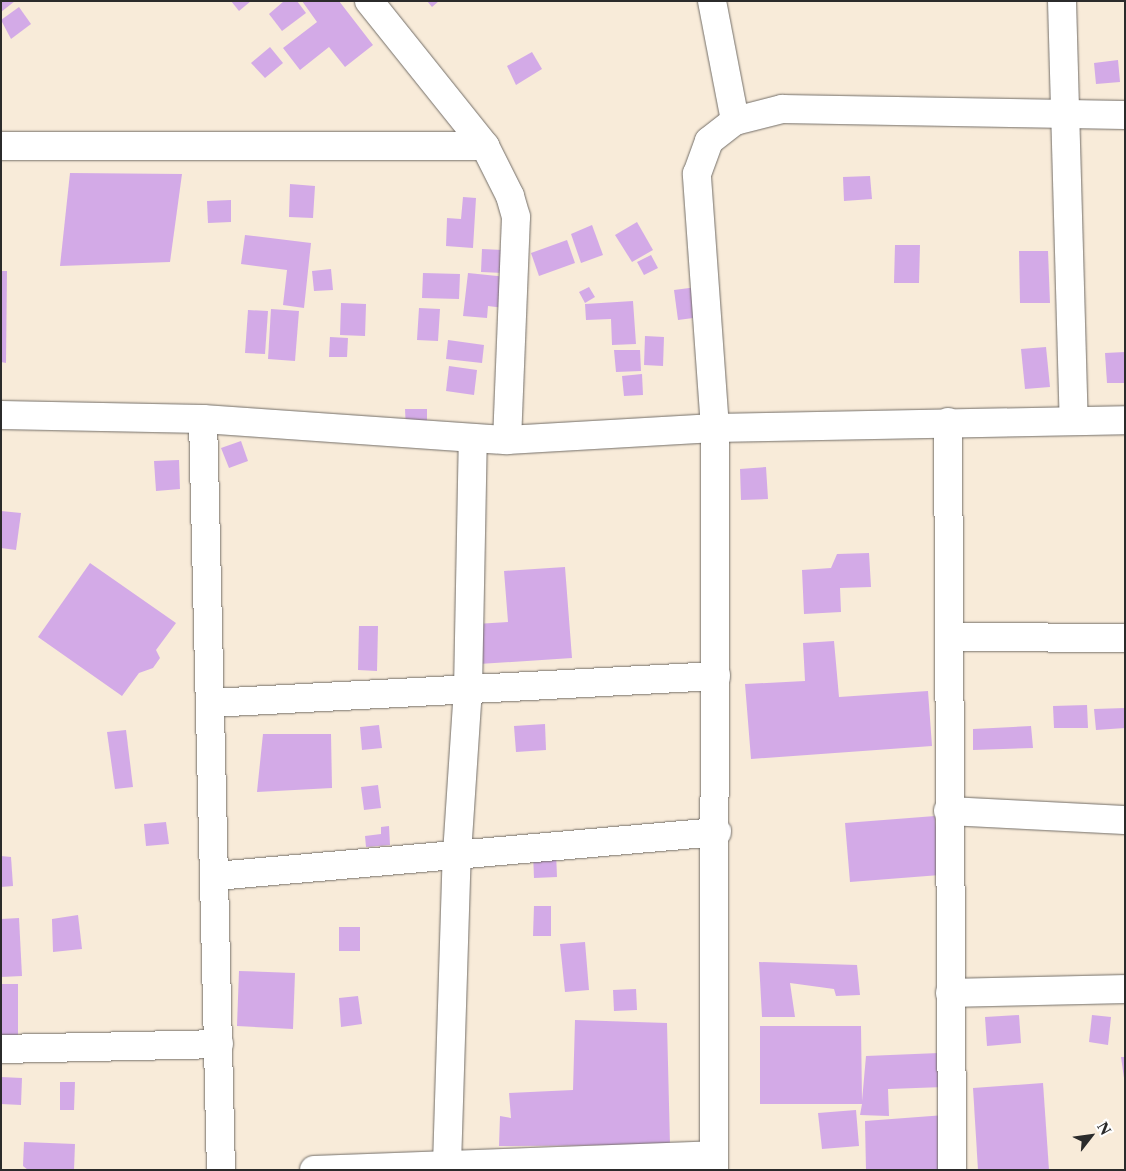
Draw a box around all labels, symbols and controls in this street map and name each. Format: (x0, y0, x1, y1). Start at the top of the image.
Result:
north arrow (1066, 1111, 1116, 1161)
text: N (1093, 1119, 1115, 1138)

